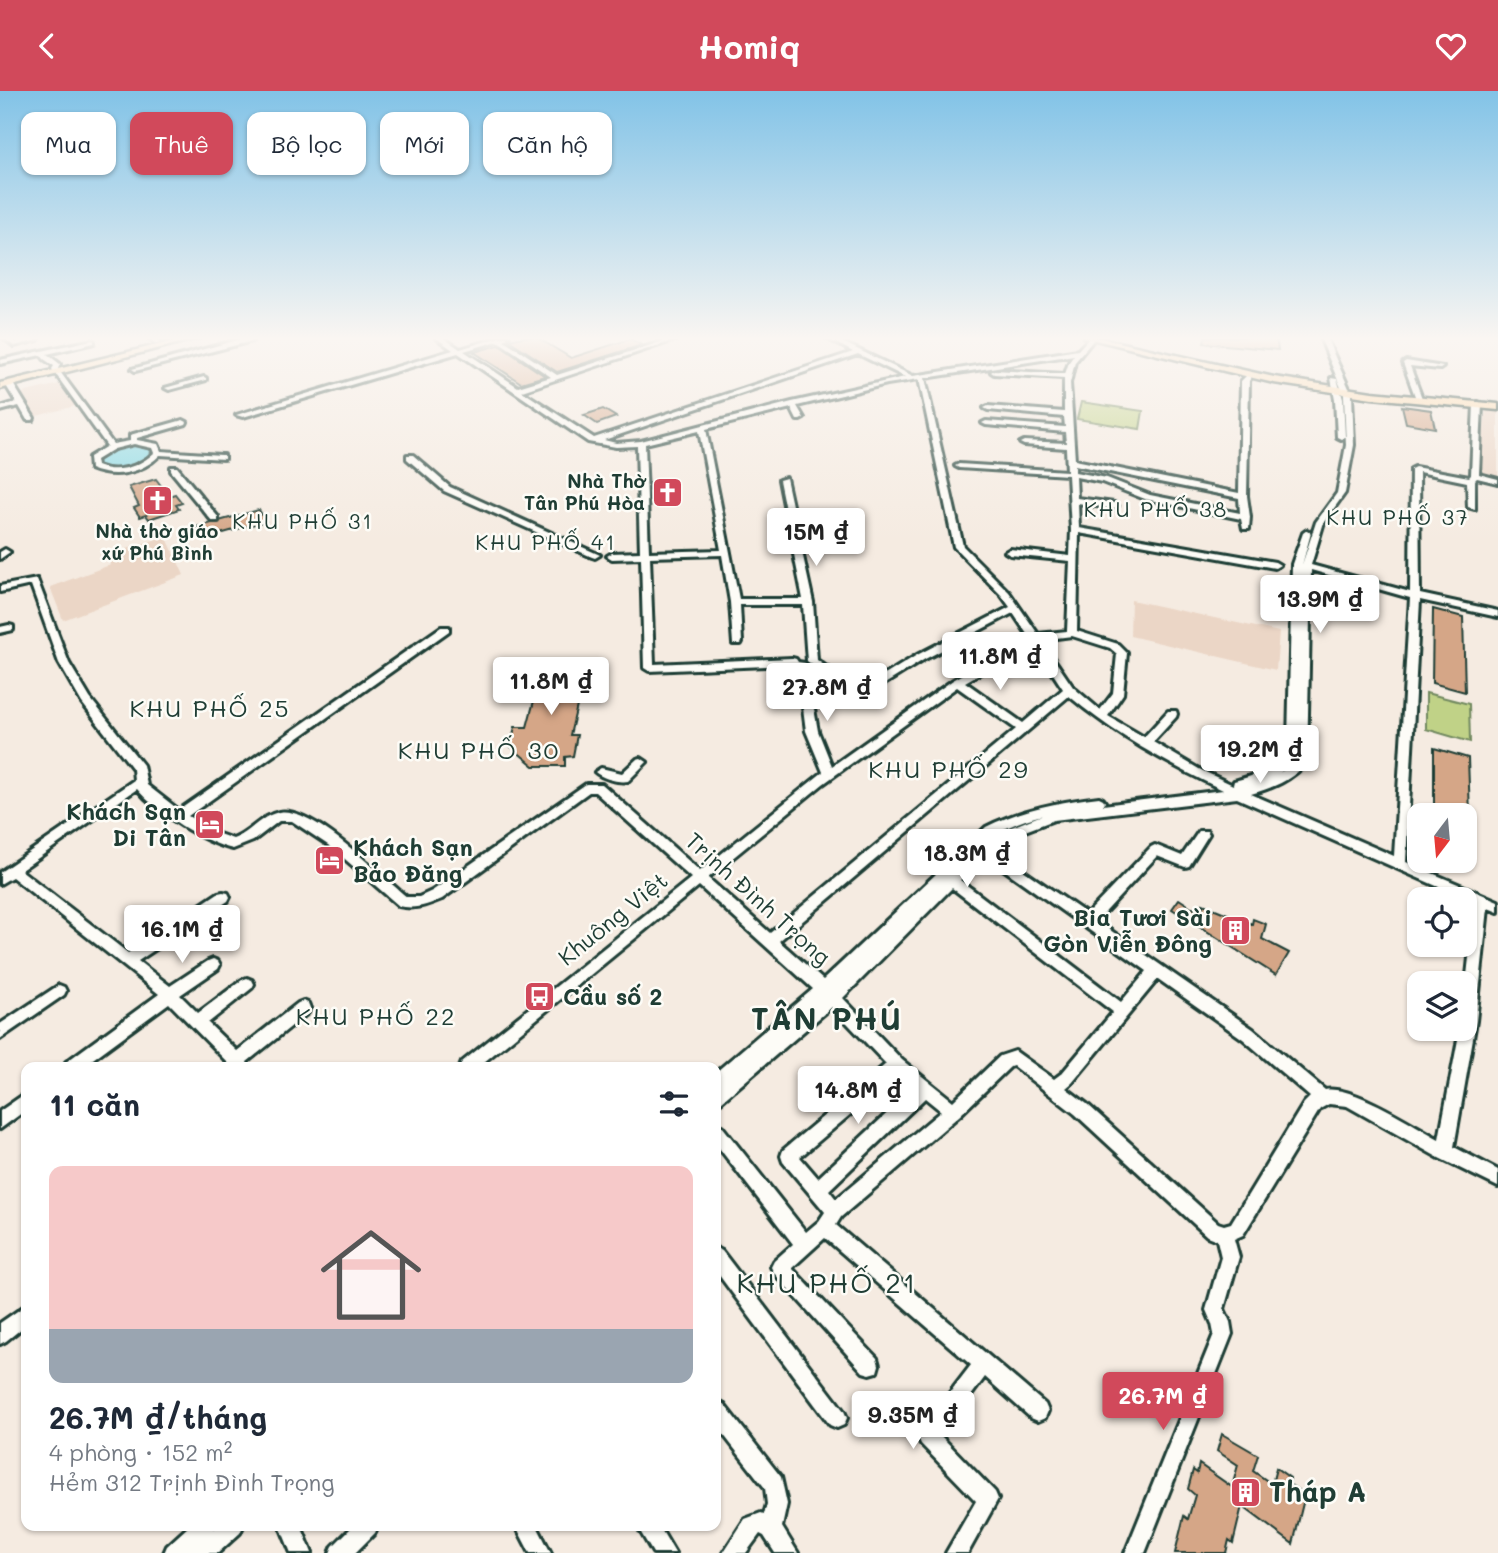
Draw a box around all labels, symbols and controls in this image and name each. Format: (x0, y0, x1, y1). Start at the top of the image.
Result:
text: Homiq (698, 25, 800, 67)
icon: back (28, 27, 66, 65)
icon: heart (1432, 27, 1470, 65)
chip: Mua (21, 112, 116, 175)
chip: Thuê (130, 112, 233, 175)
chip: Bộ lọc (247, 112, 366, 175)
chip: Mới (380, 112, 469, 175)
chip: Căn hộ (483, 112, 612, 175)
place label: Nhà Thờ Tân Phú Hòa (524, 468, 646, 515)
church icon: Nhà Thờ Tân Phú Hòa (651, 475, 685, 509)
church icon: Nhà thờ giáo xứ Phú Bình (140, 483, 174, 517)
district label: KHU PHỐ 38 (1084, 495, 1228, 522)
district label: KHU PHỐ 37 (1326, 503, 1470, 530)
district label: KHU PHỐ 31 (232, 507, 374, 534)
pin: 15M ₫ (767, 509, 865, 568)
text: 15M ₫ (783, 516, 849, 546)
place label: Nhà thờ giáo xứ Phú Bình (96, 518, 218, 565)
district label: KHU PHỐ 41 (475, 528, 617, 555)
pin: 13.9M ₫ (1255, 575, 1385, 635)
text: 13.9M ₫ (1276, 583, 1364, 613)
pin: 11.8M ₫ (935, 633, 1065, 692)
text: 11.8M ₫ (958, 640, 1042, 670)
pin: 11.8M ₫ (486, 657, 616, 717)
pin: 27.8M ₫ (762, 663, 892, 723)
text: 11.8M ₫ (509, 665, 593, 695)
text: 27.8M ₫ (782, 671, 872, 701)
district label: KHU PHỐ 25 (129, 692, 291, 723)
pin: 19.2M ₫ (1195, 725, 1325, 785)
text: 19.2M ₫ (1217, 733, 1303, 763)
district label: KHU PHỐ 30 (398, 734, 560, 765)
district label: KHU PHỐ 29 (868, 753, 1030, 784)
place label: Khách Sạn Di Tân (66, 796, 186, 852)
north arrow (1407, 803, 1477, 873)
map controls (1407, 803, 1477, 1041)
hotel icon: Khách Sạn Di Tân (192, 808, 226, 842)
street label: Trịnh Đình Trọng (680, 825, 838, 971)
pin: 18.3M ₫ (902, 829, 1032, 889)
place label: Khách Sạn Bảo Đăng (353, 832, 473, 888)
text: 18.3M ₫ (923, 837, 1011, 867)
hotel icon: Khách Sạn Bảo Đăng (313, 844, 347, 878)
street label: Khuông Việt (551, 865, 673, 972)
button: locate (1407, 887, 1477, 957)
place label: Bia Tươi Sài Gòn Viễn Đông (1043, 902, 1212, 958)
pin: 16.1M ₫ (117, 905, 247, 965)
text: 16.1M ₫ (140, 913, 224, 943)
building icon: Bia Tươi Sài Gòn Viễn Đông (1218, 914, 1252, 948)
button: layers (1407, 971, 1477, 1041)
bus stop icon: Cầu số 2 (523, 980, 557, 1014)
place label: Cầu số 2 (563, 981, 662, 1011)
district label: TÂN PHÚ (751, 998, 903, 1038)
district label: KHU PHỐ 22 (296, 1000, 456, 1031)
pin: 14.8M ₫ (793, 1067, 923, 1126)
text: 14.8M ₫ (814, 1074, 902, 1104)
text: 11 căn (49, 1084, 140, 1124)
icon: filters (655, 1085, 693, 1123)
icon: home (308, 1212, 434, 1338)
district label: KHU PHỐ 21 (737, 1264, 917, 1300)
pin: 26.7M ₫ (1098, 1373, 1228, 1432)
text: 26.7M ₫ (1118, 1380, 1208, 1410)
pin: 9.35M ₫ (848, 1391, 978, 1451)
text: 26.7M ₫/tháng (49, 1397, 267, 1437)
text: 9.35M ₫ (868, 1399, 958, 1429)
text: 4 phòng · 152 m² (49, 1437, 232, 1467)
text: Hẻm 312 Trịnh Đình Trọng (49, 1467, 335, 1497)
place label: Tháp A (1269, 1473, 1366, 1509)
building icon: Tháp A (1229, 1475, 1263, 1509)

